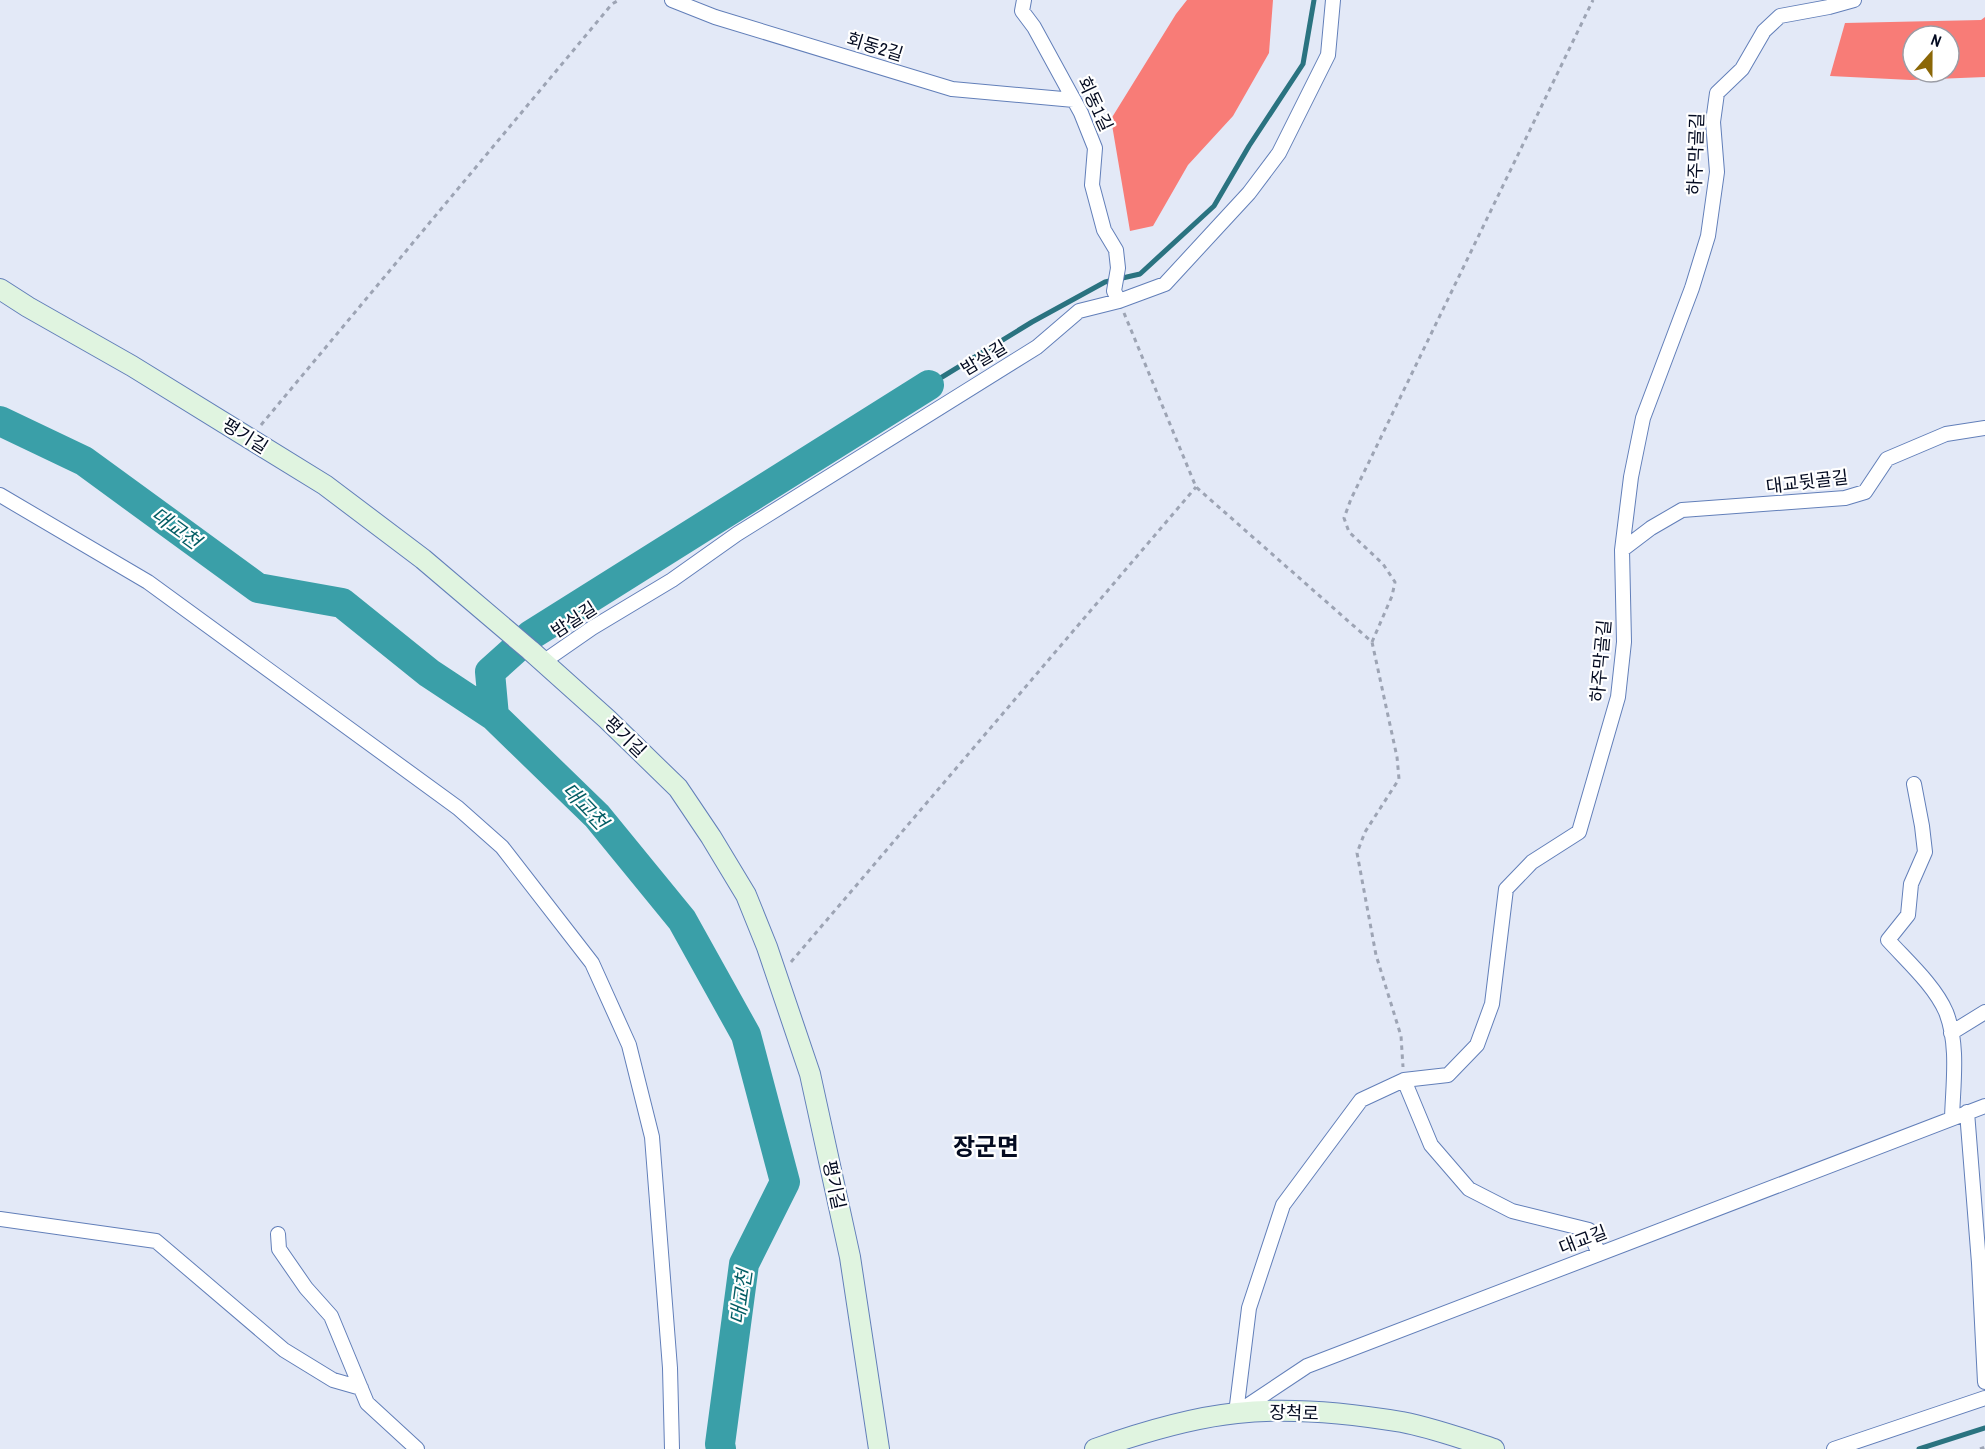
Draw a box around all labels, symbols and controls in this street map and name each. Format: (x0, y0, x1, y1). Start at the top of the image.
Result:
north arrow (1901, 24, 1961, 84)
street label: 회동2길 (844, 26, 906, 67)
text: N (1928, 28, 1945, 52)
street label: 회동1길 (1072, 72, 1119, 135)
street label: 하주막골길 (1682, 112, 1709, 196)
street label: 밤실길 (956, 334, 1011, 381)
street label: 평기길 (218, 412, 273, 459)
street label: 대교뒷골길 (1764, 464, 1850, 499)
water label: 대교천 (146, 500, 209, 556)
street label: 밤실길 (546, 596, 601, 644)
street label: 하주막골길 (1584, 619, 1617, 703)
street label: 평기길 (599, 710, 652, 763)
water label: 대교천 (556, 776, 616, 837)
district label: 장군면 (953, 1130, 1019, 1162)
street label: 평기길 (817, 1158, 852, 1212)
street label: 대교길 (1555, 1219, 1610, 1260)
water label: 대교천 (723, 1265, 758, 1326)
street label: 장척로 (1269, 1399, 1319, 1426)

